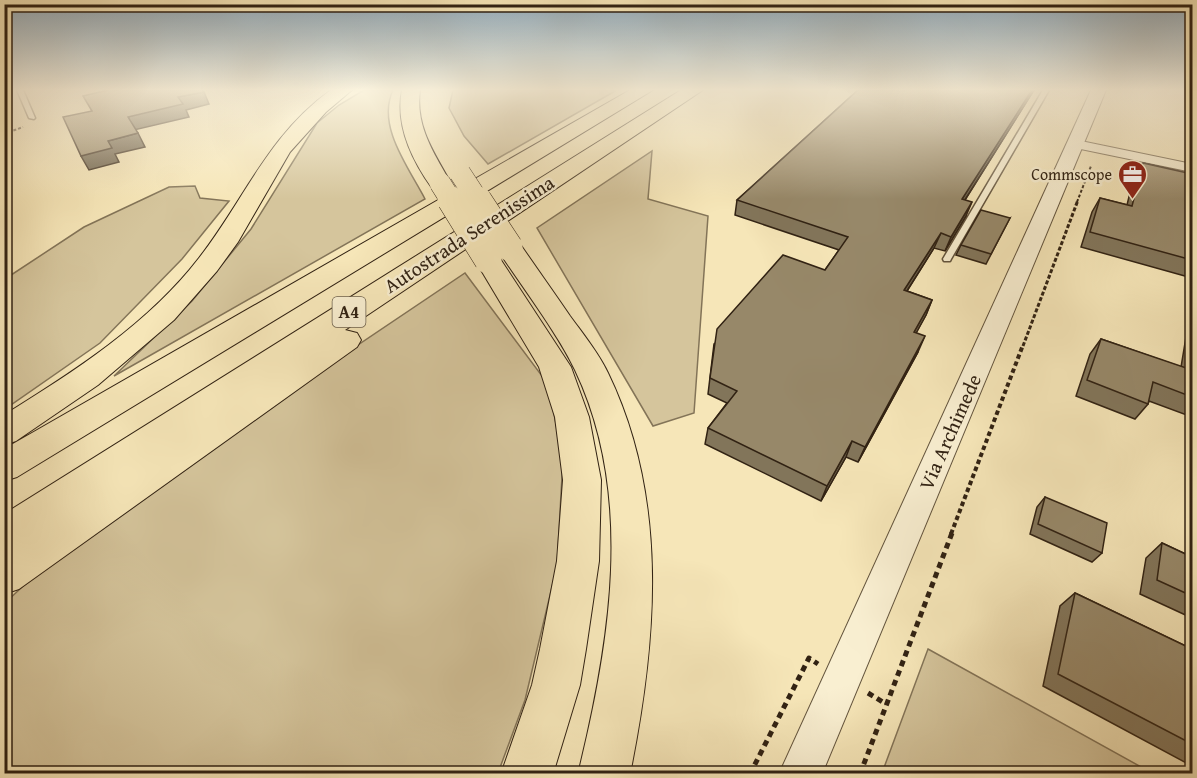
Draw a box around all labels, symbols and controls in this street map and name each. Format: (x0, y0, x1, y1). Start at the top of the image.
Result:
office icon: Commscope (1117, 158, 1149, 200)
place label: Commscope (1031, 162, 1112, 186)
street label: Autostrada Serenissima (378, 167, 560, 300)
road number: A4 (332, 297, 366, 327)
street label: Via Archimede (911, 369, 988, 494)

